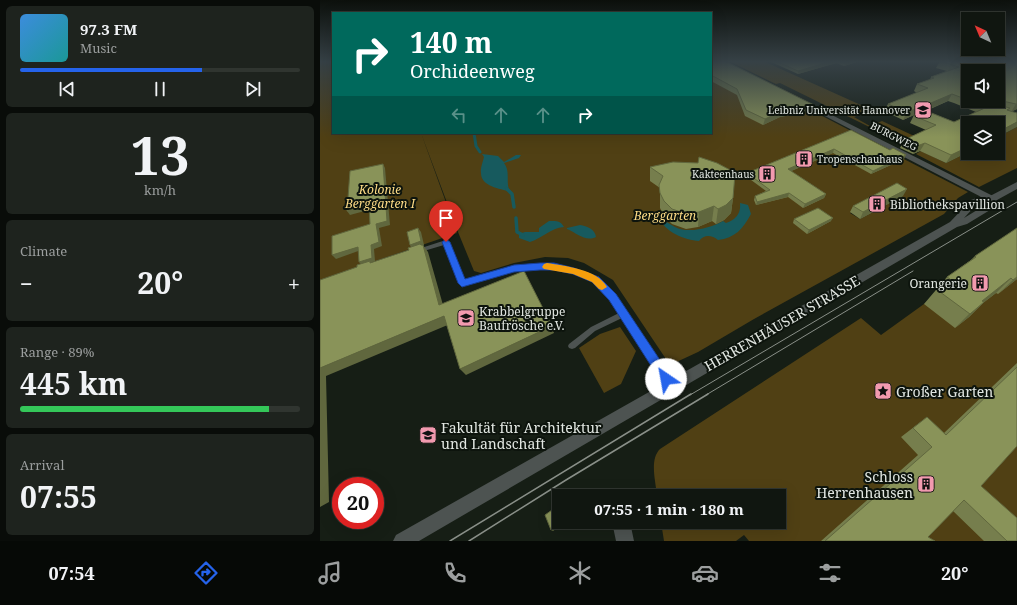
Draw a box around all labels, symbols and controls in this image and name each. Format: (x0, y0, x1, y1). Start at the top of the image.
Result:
north arrow (961, 12, 1005, 56)
map controls (961, 12, 1005, 160)
text: 97.3 FM (80, 19, 137, 39)
text: 140 m (410, 23, 492, 61)
icon: right (344, 28, 396, 80)
text: Music (80, 39, 117, 57)
text: Orchideenweg (410, 59, 535, 83)
button: sound (961, 64, 1005, 108)
icon: previous (56, 78, 78, 100)
icon: pause (149, 78, 171, 100)
icon: next (242, 78, 264, 100)
school or university icon: Leibniz Universität Hannover (913, 100, 933, 120)
place label: Leibniz Universität Hannover (768, 103, 910, 117)
icon: left (448, 104, 470, 126)
icon: ahead (490, 104, 512, 126)
icon: ahead (532, 104, 554, 126)
icon: right (574, 104, 596, 126)
button: layers (961, 116, 1005, 160)
street label: BURGWEG (868, 118, 920, 154)
text: 13 (131, 119, 189, 190)
building icon: Tropenschauhaus (794, 149, 814, 169)
place label: Tropenschauhaus (817, 152, 903, 166)
building icon: Kakteenhaus (757, 164, 777, 184)
place label: Kakteenhaus (692, 167, 754, 181)
text: km/h (144, 181, 176, 199)
park label: Kolonie Berggarten I (344, 181, 417, 212)
building icon: Bibliothekspavillion (867, 194, 887, 214)
place label: Bibliothekspavillion (890, 196, 1005, 213)
pin (429, 201, 463, 242)
icon: arrive (435, 207, 457, 229)
park label: Berggarten (633, 207, 696, 224)
text: Climate (20, 242, 67, 260)
text: 20° (137, 262, 183, 303)
text: − (20, 268, 33, 298)
text: + (288, 268, 300, 298)
street label: HERRENHÄUSER STRASSE (701, 271, 863, 375)
building icon: Orangerie (970, 273, 990, 293)
place label: Orangerie (909, 275, 967, 292)
place label: Krabbelgruppe Baufrösche e.V. (479, 303, 565, 334)
school or university icon: Krabbelgruppe Baufrösche e.V. (456, 308, 476, 328)
text: Range · 89% (20, 343, 94, 361)
position arrow (645, 358, 687, 400)
text: 445 km (20, 363, 127, 404)
place icon: Großer Garten (873, 381, 893, 401)
place label: Großer Garten (896, 382, 993, 401)
place label: Fakultät für Architektur und Landschaft (441, 418, 602, 453)
school or university icon: Fakultät für Architektur und Landschaft (418, 425, 438, 445)
text: Arrival (20, 456, 64, 474)
place label: Schloss Herrenhausen (816, 467, 913, 502)
building icon: Schloss Herrenhausen (916, 474, 936, 494)
text: 07:55 (20, 476, 97, 517)
speed limit sign: 20 (332, 477, 384, 529)
text: 07:55 · 1 min · 180 m (594, 499, 744, 519)
icon: directions (192, 559, 220, 587)
icon: music (316, 559, 344, 587)
icon: phone (441, 559, 469, 587)
icon: climate (566, 559, 594, 587)
icon: car (691, 559, 719, 587)
icon: filters (816, 559, 844, 587)
text: 07:54 (48, 561, 95, 585)
text: 20° (941, 561, 969, 585)

